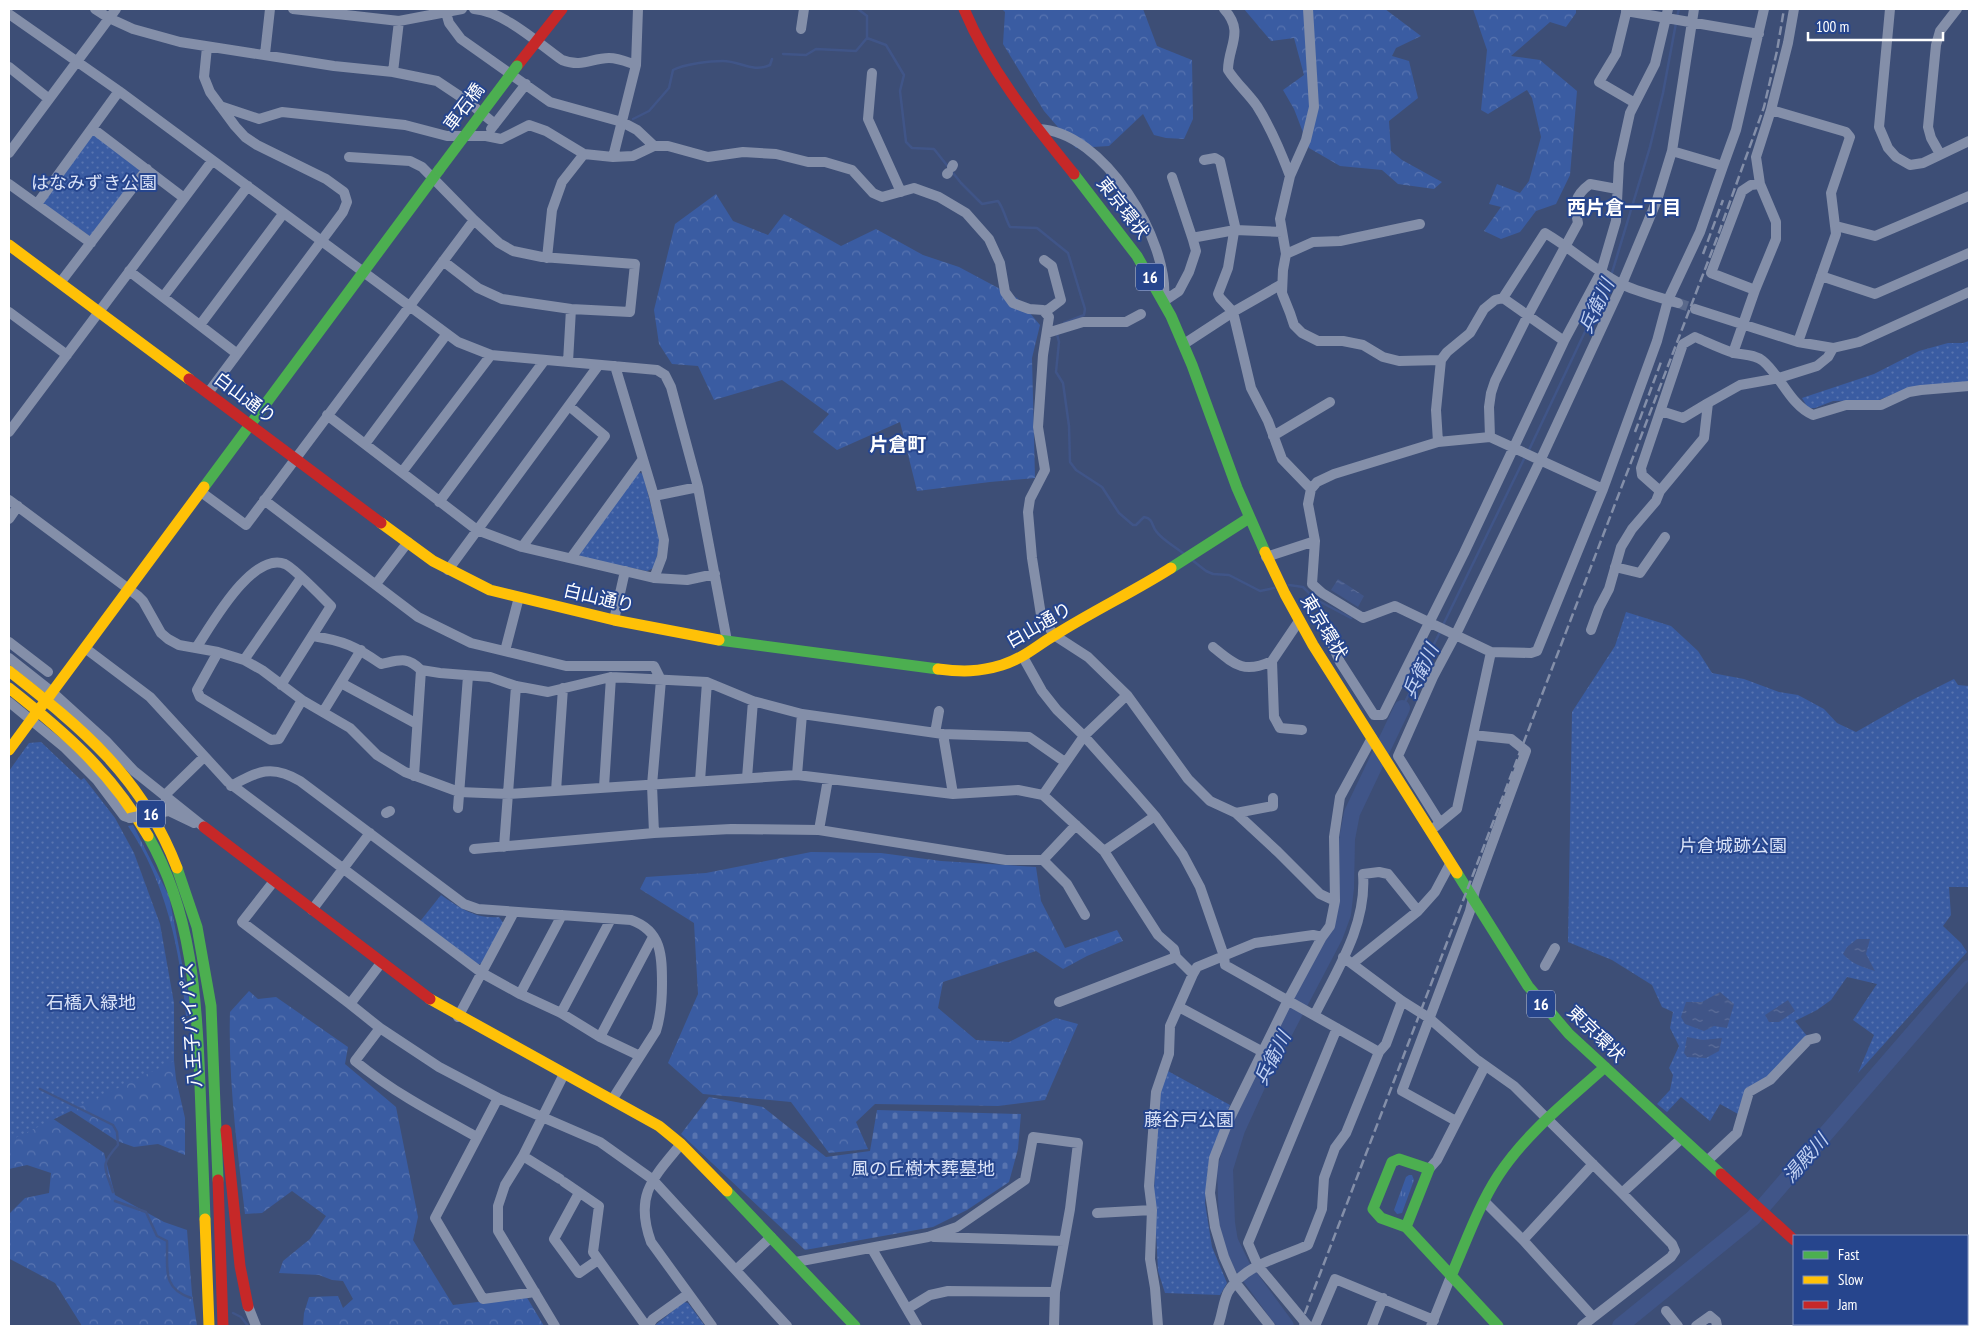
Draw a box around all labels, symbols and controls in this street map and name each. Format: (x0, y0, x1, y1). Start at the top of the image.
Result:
scale bar (1808, 10, 1943, 42)
text: 100 m (1816, 17, 1849, 36)
street label: 車石橋 (438, 78, 489, 135)
park label: はなみずき公園 (31, 171, 157, 194)
street label: 東京環状 (1092, 172, 1155, 243)
district label: 西片倉一丁目 (1567, 195, 1681, 219)
road number: 16 (1136, 264, 1164, 290)
water label: 兵衛川 (1573, 273, 1620, 337)
street label: 白山通り (210, 367, 281, 428)
district label: 片倉町 (869, 432, 927, 456)
street label: 白山通り (561, 578, 637, 617)
street label: 東京環状 (1296, 590, 1353, 664)
street label: 白山通り (1002, 597, 1076, 653)
water label: 兵衛川 (1397, 638, 1444, 702)
road number: 16 (137, 801, 165, 828)
park label: 片倉城跡公園 (1679, 834, 1787, 857)
street label: 八王子バイパス (175, 962, 206, 1089)
park label: 石橋入緑地 (46, 991, 136, 1014)
road number: 16 (1527, 991, 1555, 1018)
street label: 東京環状 (1562, 1000, 1630, 1067)
water label: 兵衛川 (1248, 1025, 1297, 1089)
park label: 藤谷戸公園 (1144, 1108, 1234, 1131)
water label: 湯殿川 (1777, 1127, 1834, 1187)
park label: 風の丘樹木葬墓地 (851, 1157, 995, 1180)
legend (1793, 1235, 1968, 1325)
text: Fast (1838, 1245, 1859, 1264)
text: Slow (1838, 1270, 1863, 1289)
text: Jam (1837, 1295, 1857, 1314)

